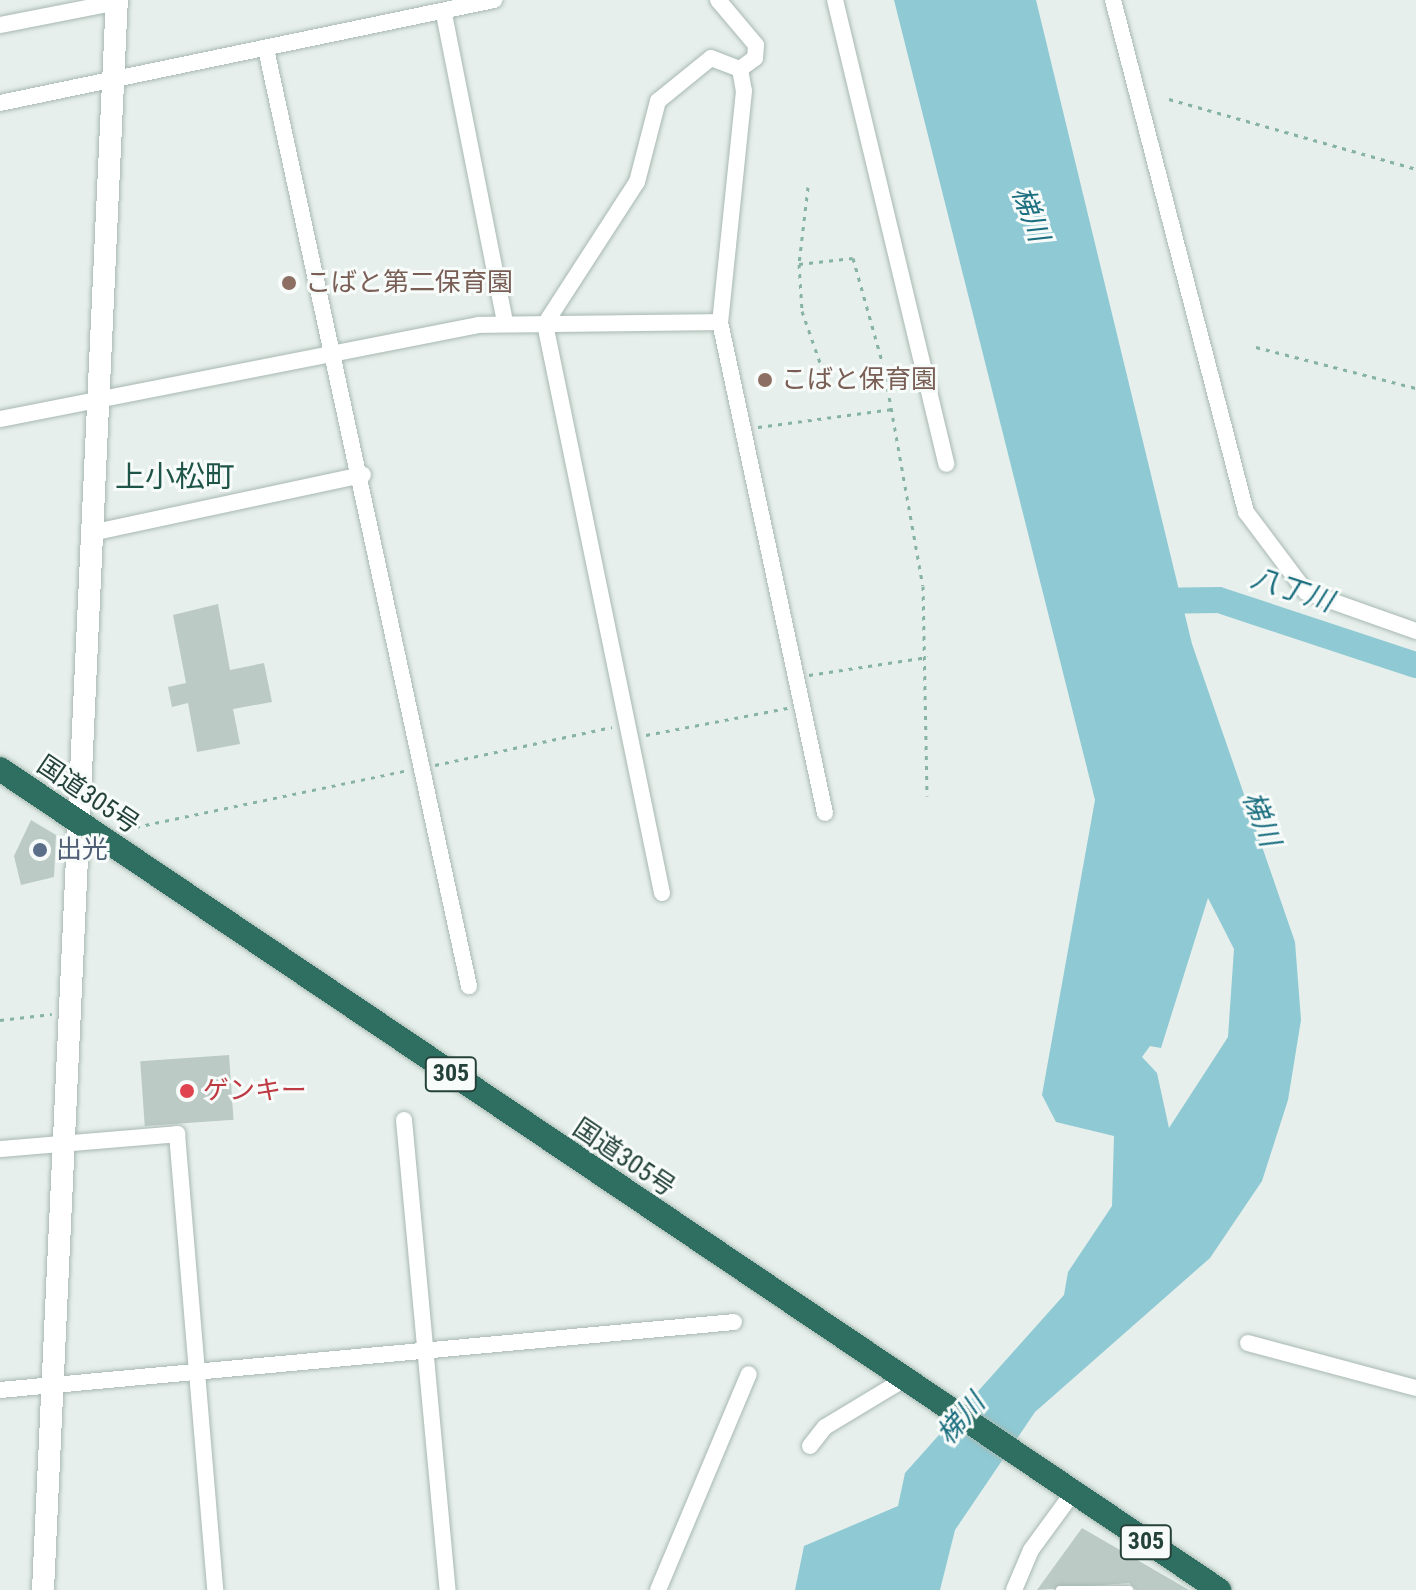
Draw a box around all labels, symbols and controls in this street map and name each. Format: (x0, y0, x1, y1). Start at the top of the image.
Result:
water label: 梯川 (1005, 182, 1055, 246)
place label: こばと第二保育園 (305, 267, 513, 299)
marker: こばと第二保育園 (280, 274, 298, 292)
place label: こばと保育園 (781, 364, 937, 396)
marker: こばと保育園 (756, 371, 774, 389)
district label: 上小松町 (115, 459, 235, 495)
water label: 八丁川 (1247, 561, 1337, 619)
street label: 国道305号 (31, 749, 145, 841)
water label: 梯川 (1235, 787, 1287, 851)
place label: 出光 (56, 834, 108, 866)
marker: 出光 (31, 841, 49, 859)
road number: 305 (423, 1054, 479, 1094)
place label: ゲンキー (203, 1075, 307, 1107)
marker: ゲンキー (178, 1082, 196, 1100)
street label: 国道305号 (567, 1112, 681, 1204)
water label: 梯川 (930, 1387, 992, 1451)
road number: 305 (1118, 1522, 1174, 1562)

